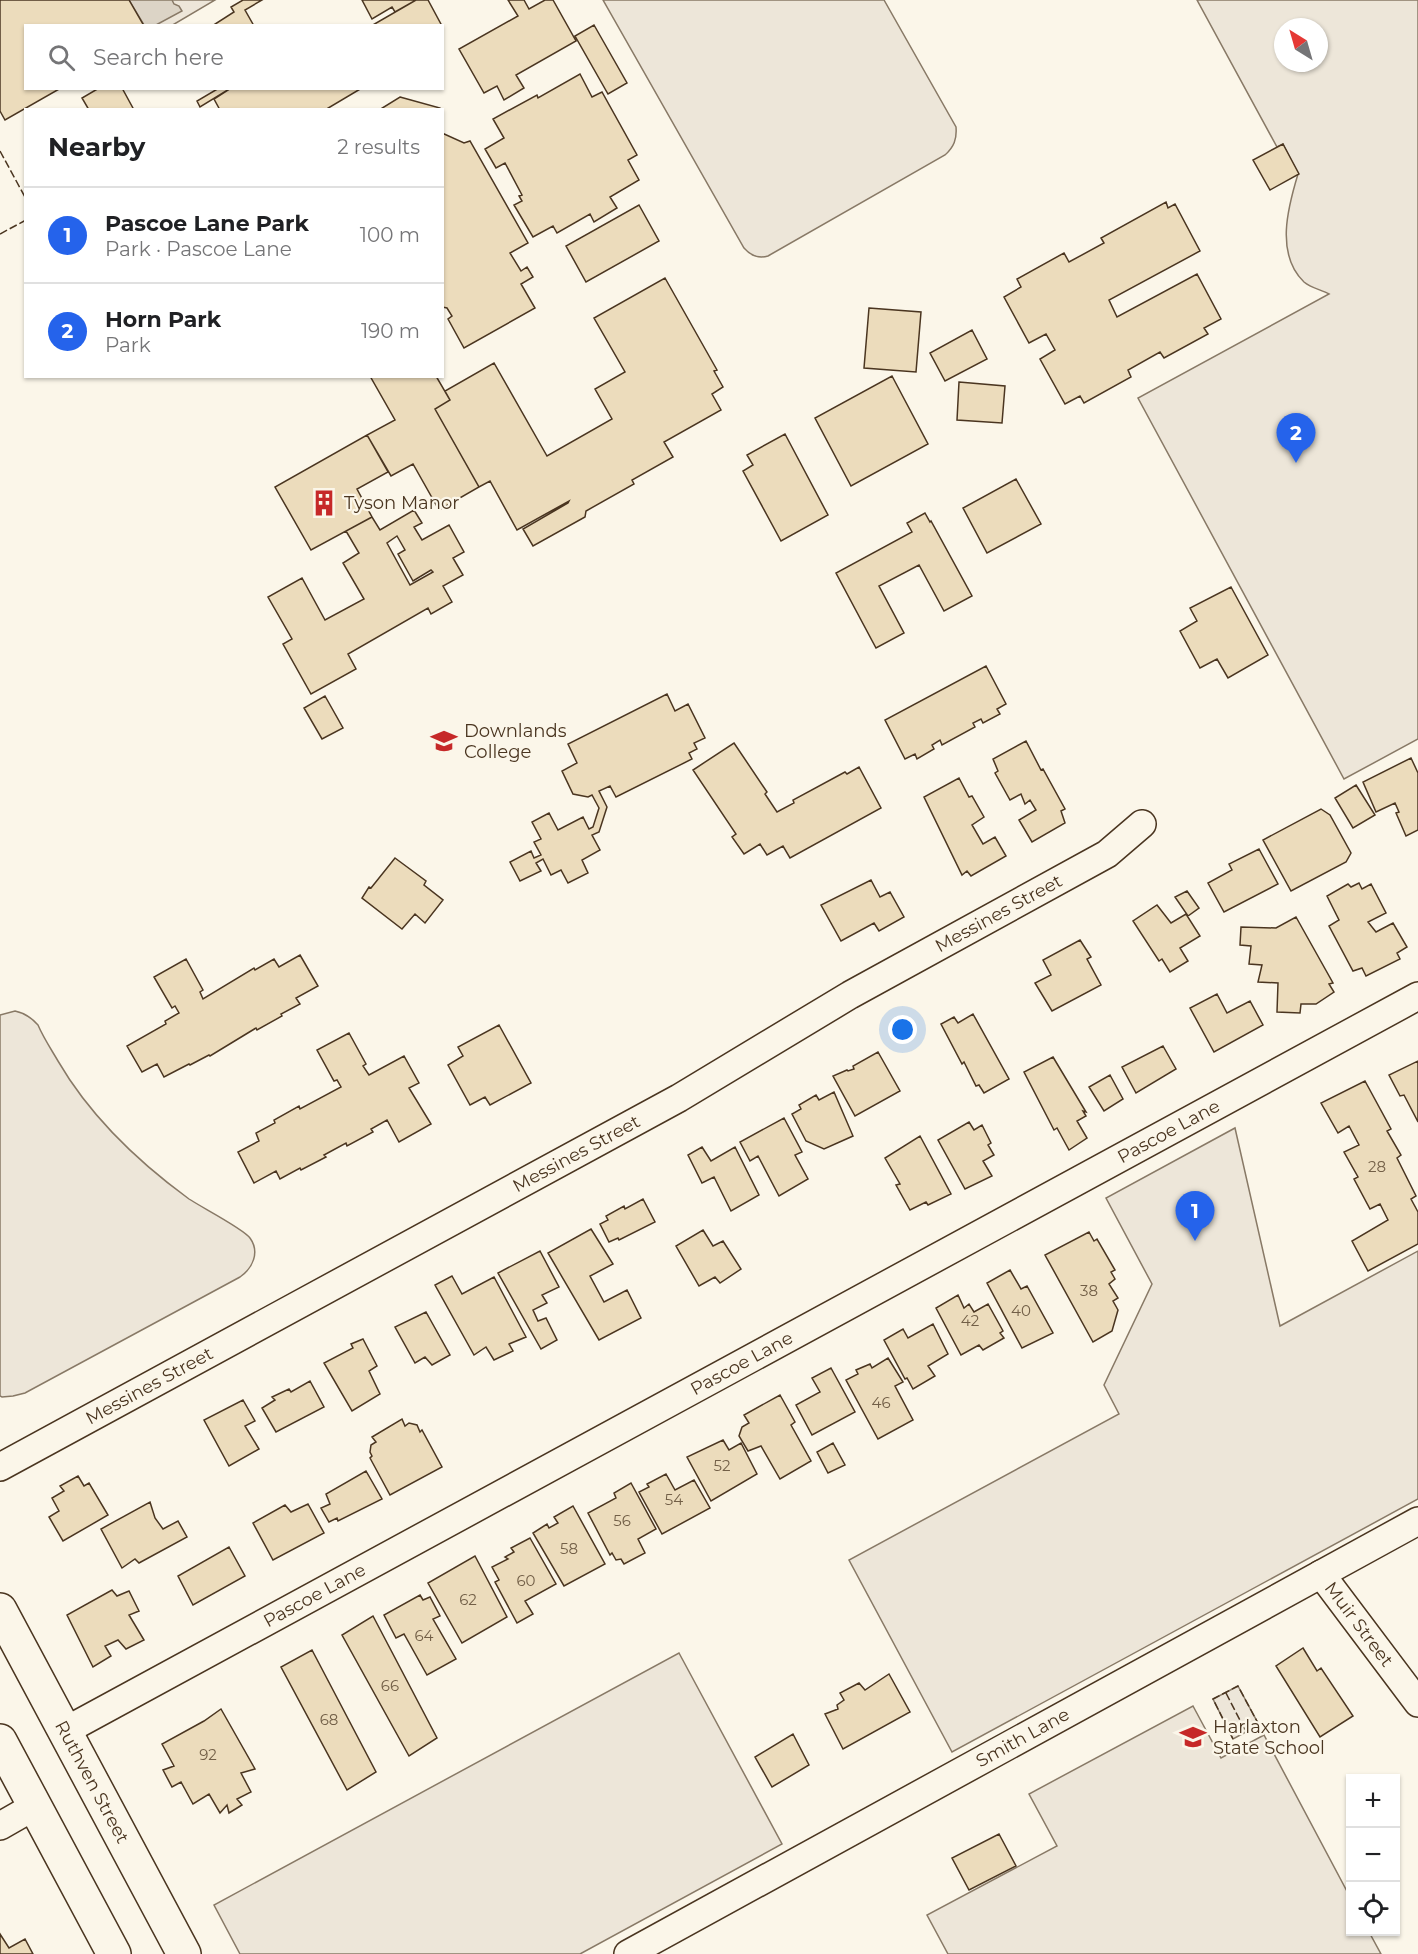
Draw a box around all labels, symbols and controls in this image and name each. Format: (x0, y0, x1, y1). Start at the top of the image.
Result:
north arrow (1274, 18, 1328, 72)
search box (24, 24, 444, 90)
icon: search (45, 41, 78, 74)
text: Search here (93, 44, 224, 71)
text: Nearby (48, 131, 145, 163)
text: 2 results (337, 135, 420, 159)
text: Pascoe Lane Park (105, 210, 309, 237)
text: 1 (64, 223, 71, 247)
text: 100 m (360, 223, 420, 247)
text: Park · Pascoe Lane (105, 237, 292, 261)
text: Horn Park (105, 306, 221, 333)
text: 2 (62, 319, 73, 343)
text: 190 m (361, 319, 420, 343)
text: Park (105, 333, 151, 357)
pin: 2 (1276, 414, 1316, 463)
building icon: Tyson Manor (309, 488, 339, 518)
place label: Tyson Manor (344, 492, 459, 514)
place label: Downlands College (464, 720, 567, 763)
school or university icon: Downlands College (429, 726, 459, 756)
street label: Messines Street (931, 870, 1066, 957)
your location (888, 1015, 917, 1044)
street label: Pascoe Lane (1114, 1095, 1224, 1168)
street label: Messines Street (509, 1110, 644, 1197)
house number: 28 (1368, 1157, 1386, 1176)
pin: 1 (1176, 1192, 1214, 1241)
house number: 38 (1080, 1281, 1098, 1300)
house number: 40 (1011, 1301, 1031, 1320)
house number: 42 (961, 1311, 979, 1330)
street label: Pascoe Lane (687, 1327, 797, 1400)
street label: Messines Street (82, 1342, 217, 1429)
house number: 46 (871, 1393, 891, 1412)
house number: 52 (714, 1456, 730, 1475)
house number: 54 (665, 1490, 683, 1509)
house number: 56 (613, 1511, 631, 1530)
house number: 58 (560, 1539, 578, 1558)
street label: Pascoe Lane (260, 1559, 370, 1632)
house number: 60 (516, 1571, 536, 1590)
street label: Muir Street (1320, 1578, 1398, 1671)
house number: 62 (459, 1590, 477, 1609)
house number: 64 (414, 1626, 434, 1645)
house number: 66 (381, 1676, 399, 1695)
street label: Smith Lane (972, 1703, 1073, 1772)
house number: 68 (320, 1710, 338, 1729)
place label: Harlaxton State School (1213, 1716, 1325, 1759)
street label: Ruthven Street (50, 1717, 134, 1847)
school or university icon: Harlaxton State School (1178, 1722, 1208, 1752)
house number: 92 (199, 1745, 217, 1764)
map controls (1346, 1774, 1400, 1936)
button: + (1346, 1774, 1400, 1828)
button: − (1346, 1828, 1400, 1882)
button: locate (1346, 1882, 1400, 1936)

